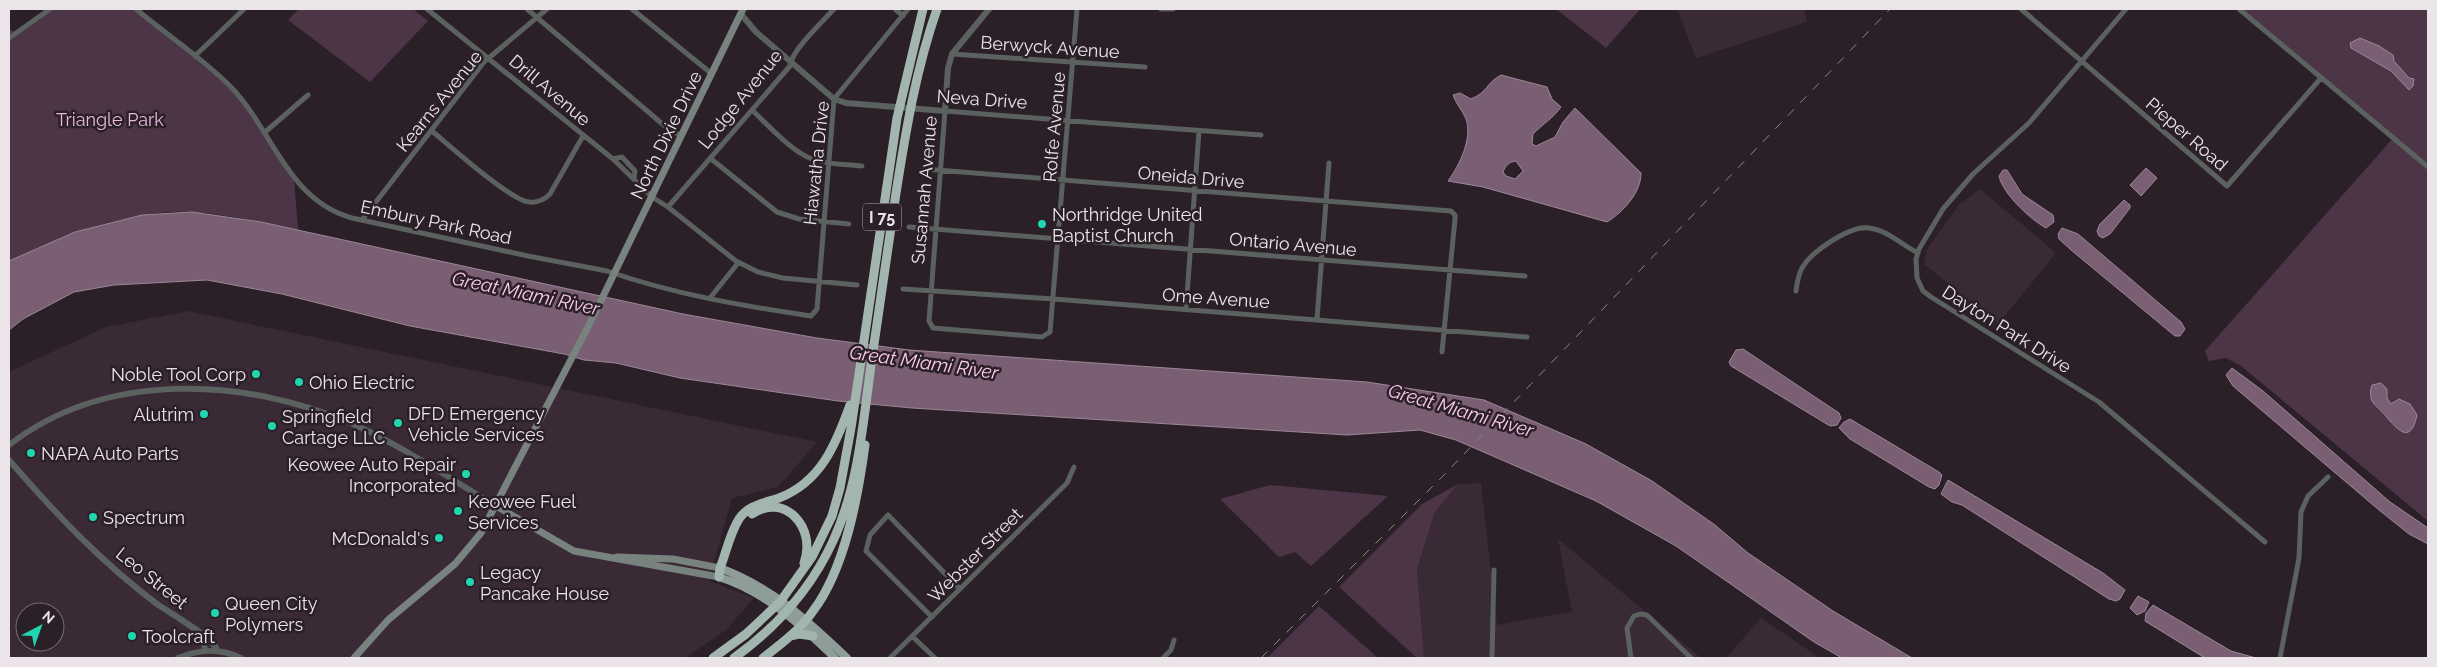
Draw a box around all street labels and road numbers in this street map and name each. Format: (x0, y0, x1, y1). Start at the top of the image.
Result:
street label: Berwyck Avenue (980, 32, 1121, 62)
street label: Lodge Avenue (694, 45, 787, 153)
street label: Kearns Avenue (392, 46, 486, 156)
street label: Drill Avenue (505, 50, 595, 130)
street label: North Dixie Drive (626, 67, 706, 202)
street label: Rolfe Avenue (1039, 71, 1069, 183)
street label: Neva Drive (936, 85, 1028, 113)
street label: Pieper Road (2142, 93, 2232, 175)
street label: Hiawatha Drive (799, 99, 833, 226)
street label: Susannah Avenue (907, 115, 941, 265)
street label: Oneida Drive (1137, 162, 1246, 192)
street label: Embury Park Road (359, 196, 513, 248)
road number: I 75 (863, 203, 901, 230)
street label: Ontario Avenue (1228, 228, 1358, 260)
street label: Dayton Park Drive (1939, 281, 2076, 377)
street label: Ome Avenue (1162, 284, 1271, 312)
street label: Webster Street (923, 503, 1027, 607)
street label: Leo Street (112, 543, 192, 613)

